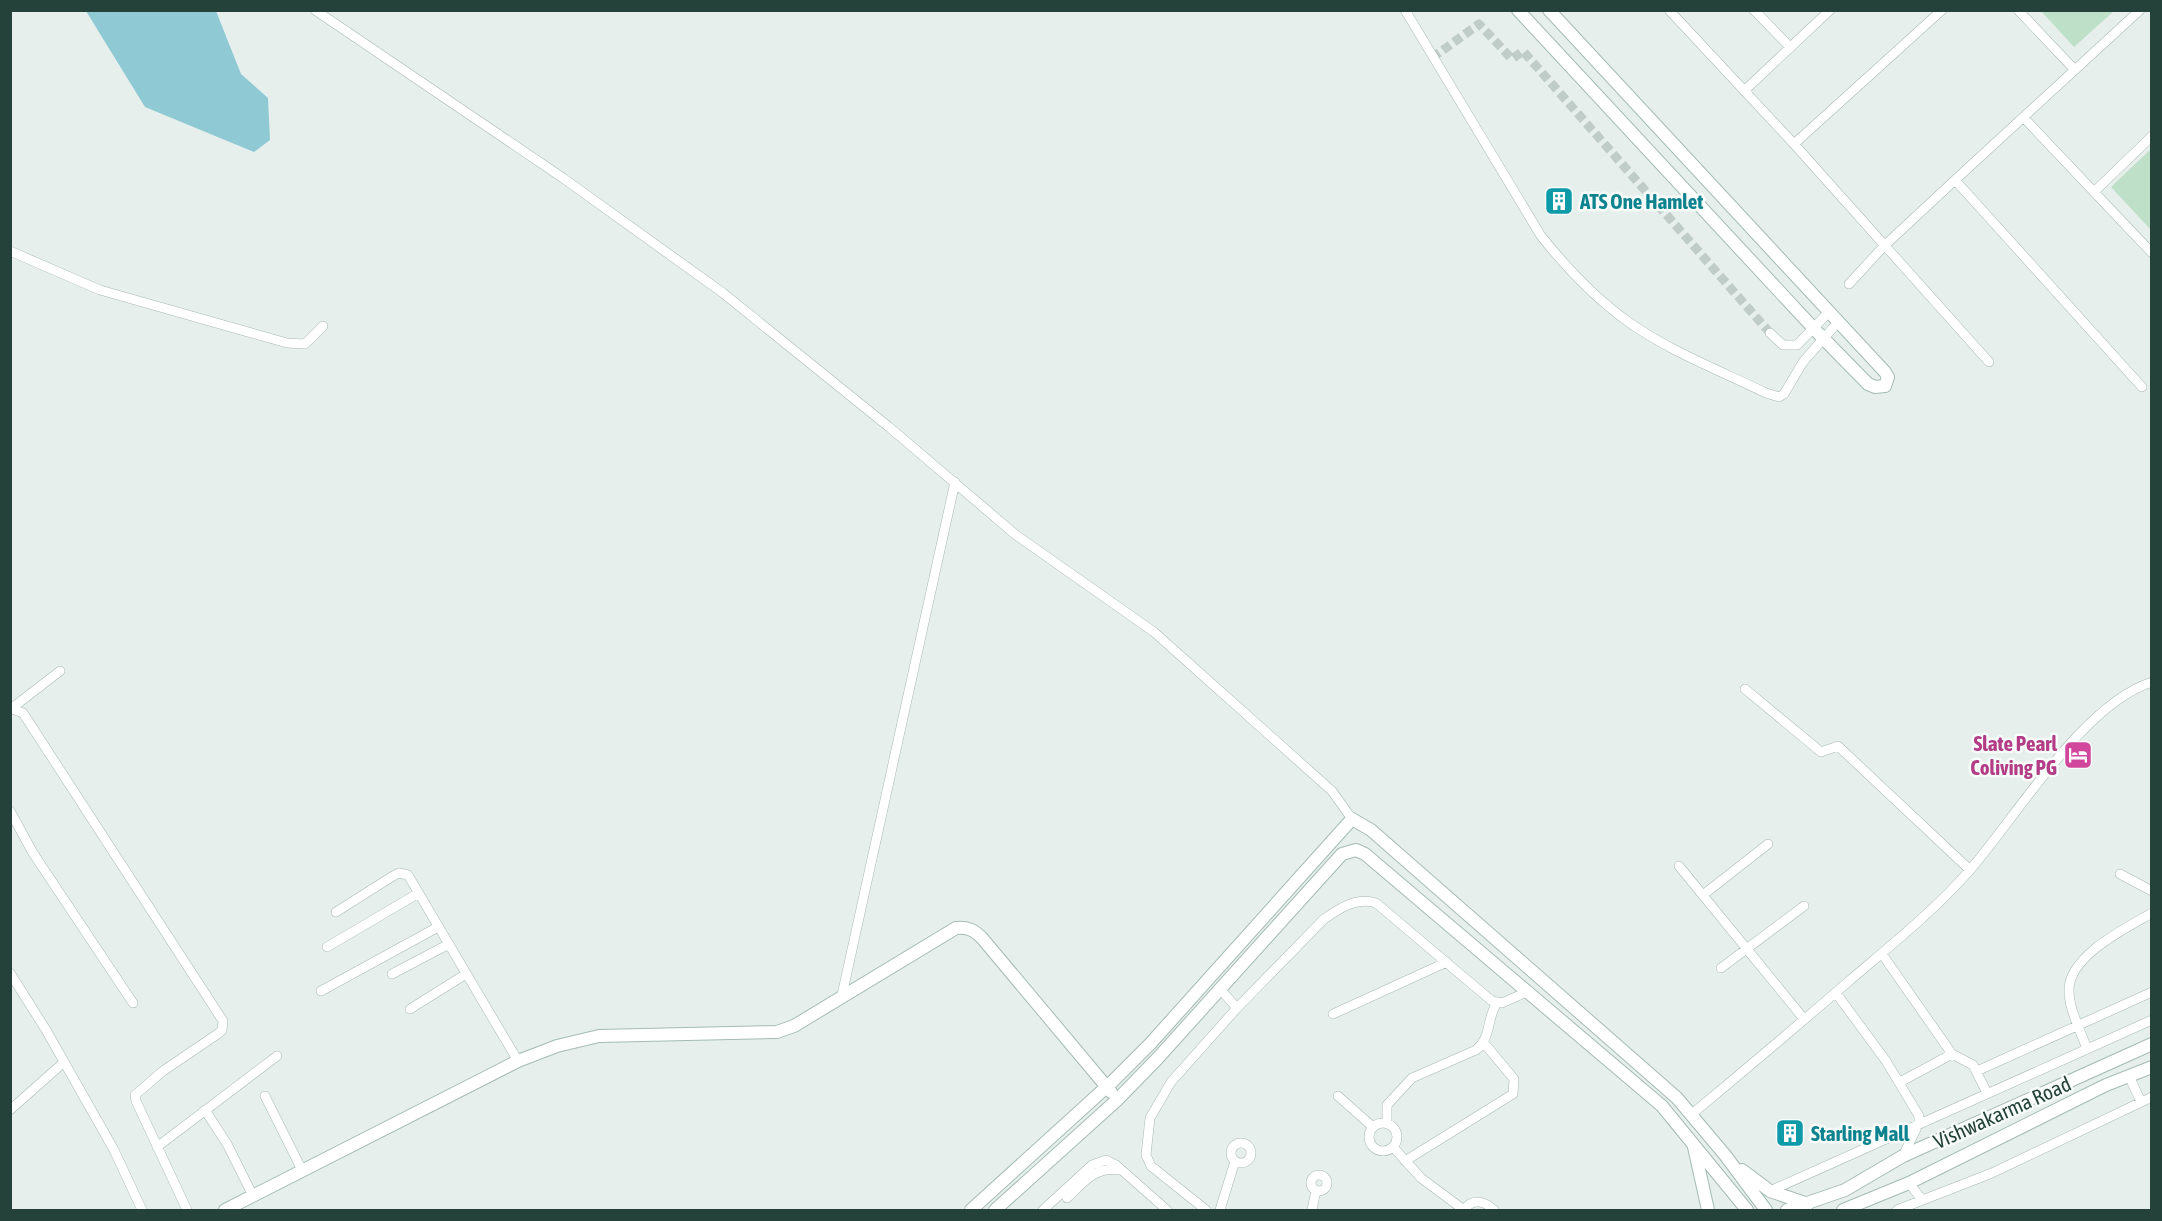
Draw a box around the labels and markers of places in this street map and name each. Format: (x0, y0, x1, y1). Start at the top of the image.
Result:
building icon: ATS One Hamlet (1543, 185, 1575, 217)
place label: ATS One Hamlet (1579, 189, 1703, 213)
place label: Slate Pearl Coliving PG (1970, 731, 2057, 779)
hotel icon: Slate Pearl Coliving PG (2062, 739, 2094, 771)
building icon: Starling Mall (1774, 1117, 1806, 1149)
place label: Starling Mall (1811, 1121, 1910, 1145)

